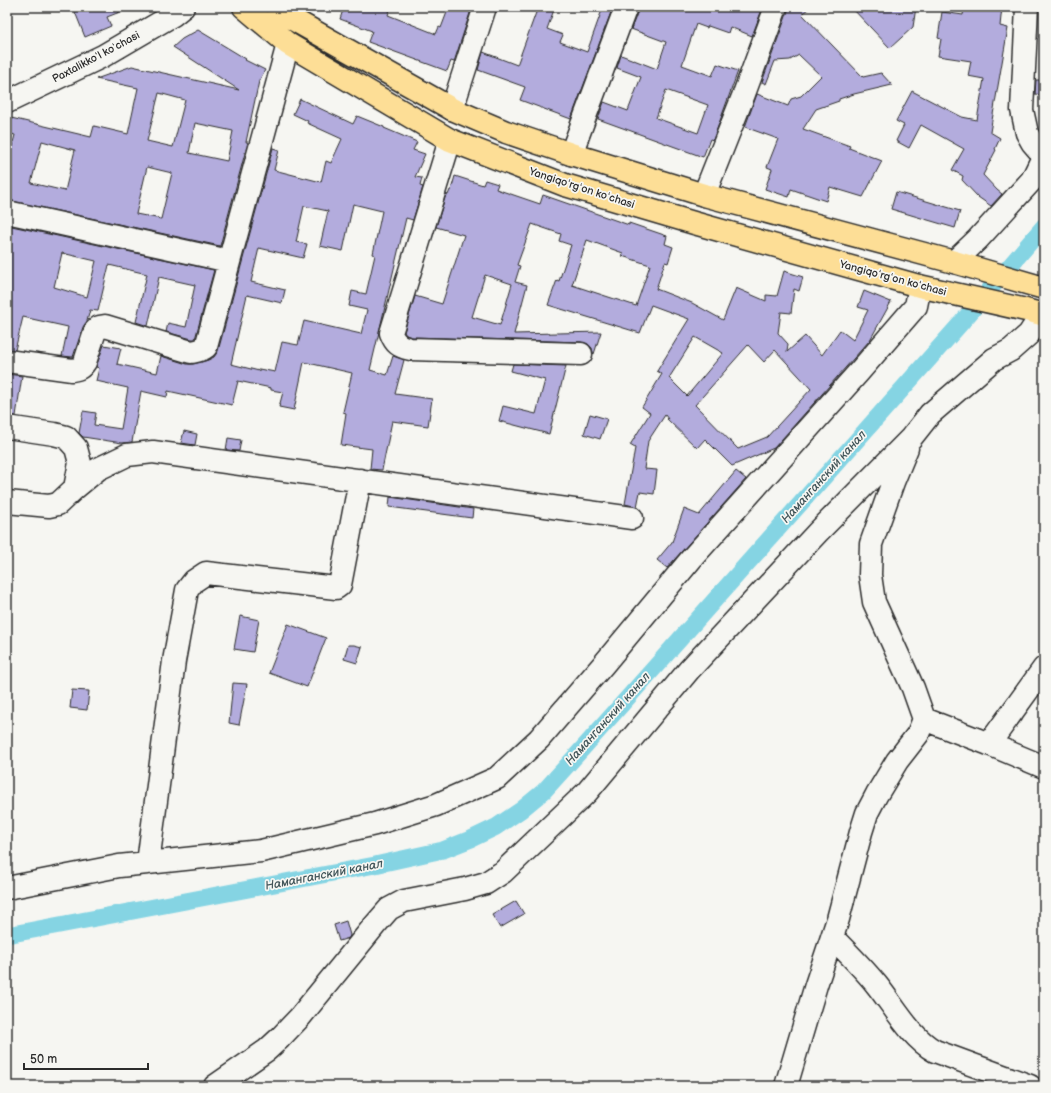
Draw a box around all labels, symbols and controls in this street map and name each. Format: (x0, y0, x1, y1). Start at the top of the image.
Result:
street label: Paxtalikkoʻl koʻchasi (50, 29, 142, 85)
street label: Yangiqoʻrgʻon koʻchasi (527, 165, 636, 211)
street label: Yangiqoʻrgʻon koʻchasi (837, 257, 948, 299)
water label: Наманганский канал (778, 427, 870, 526)
water label: Наманганский канал (562, 669, 654, 768)
water label: Наманганский канал (264, 856, 384, 894)
scale bar (24, 1045, 148, 1071)
text: 50 m (30, 1052, 57, 1067)

